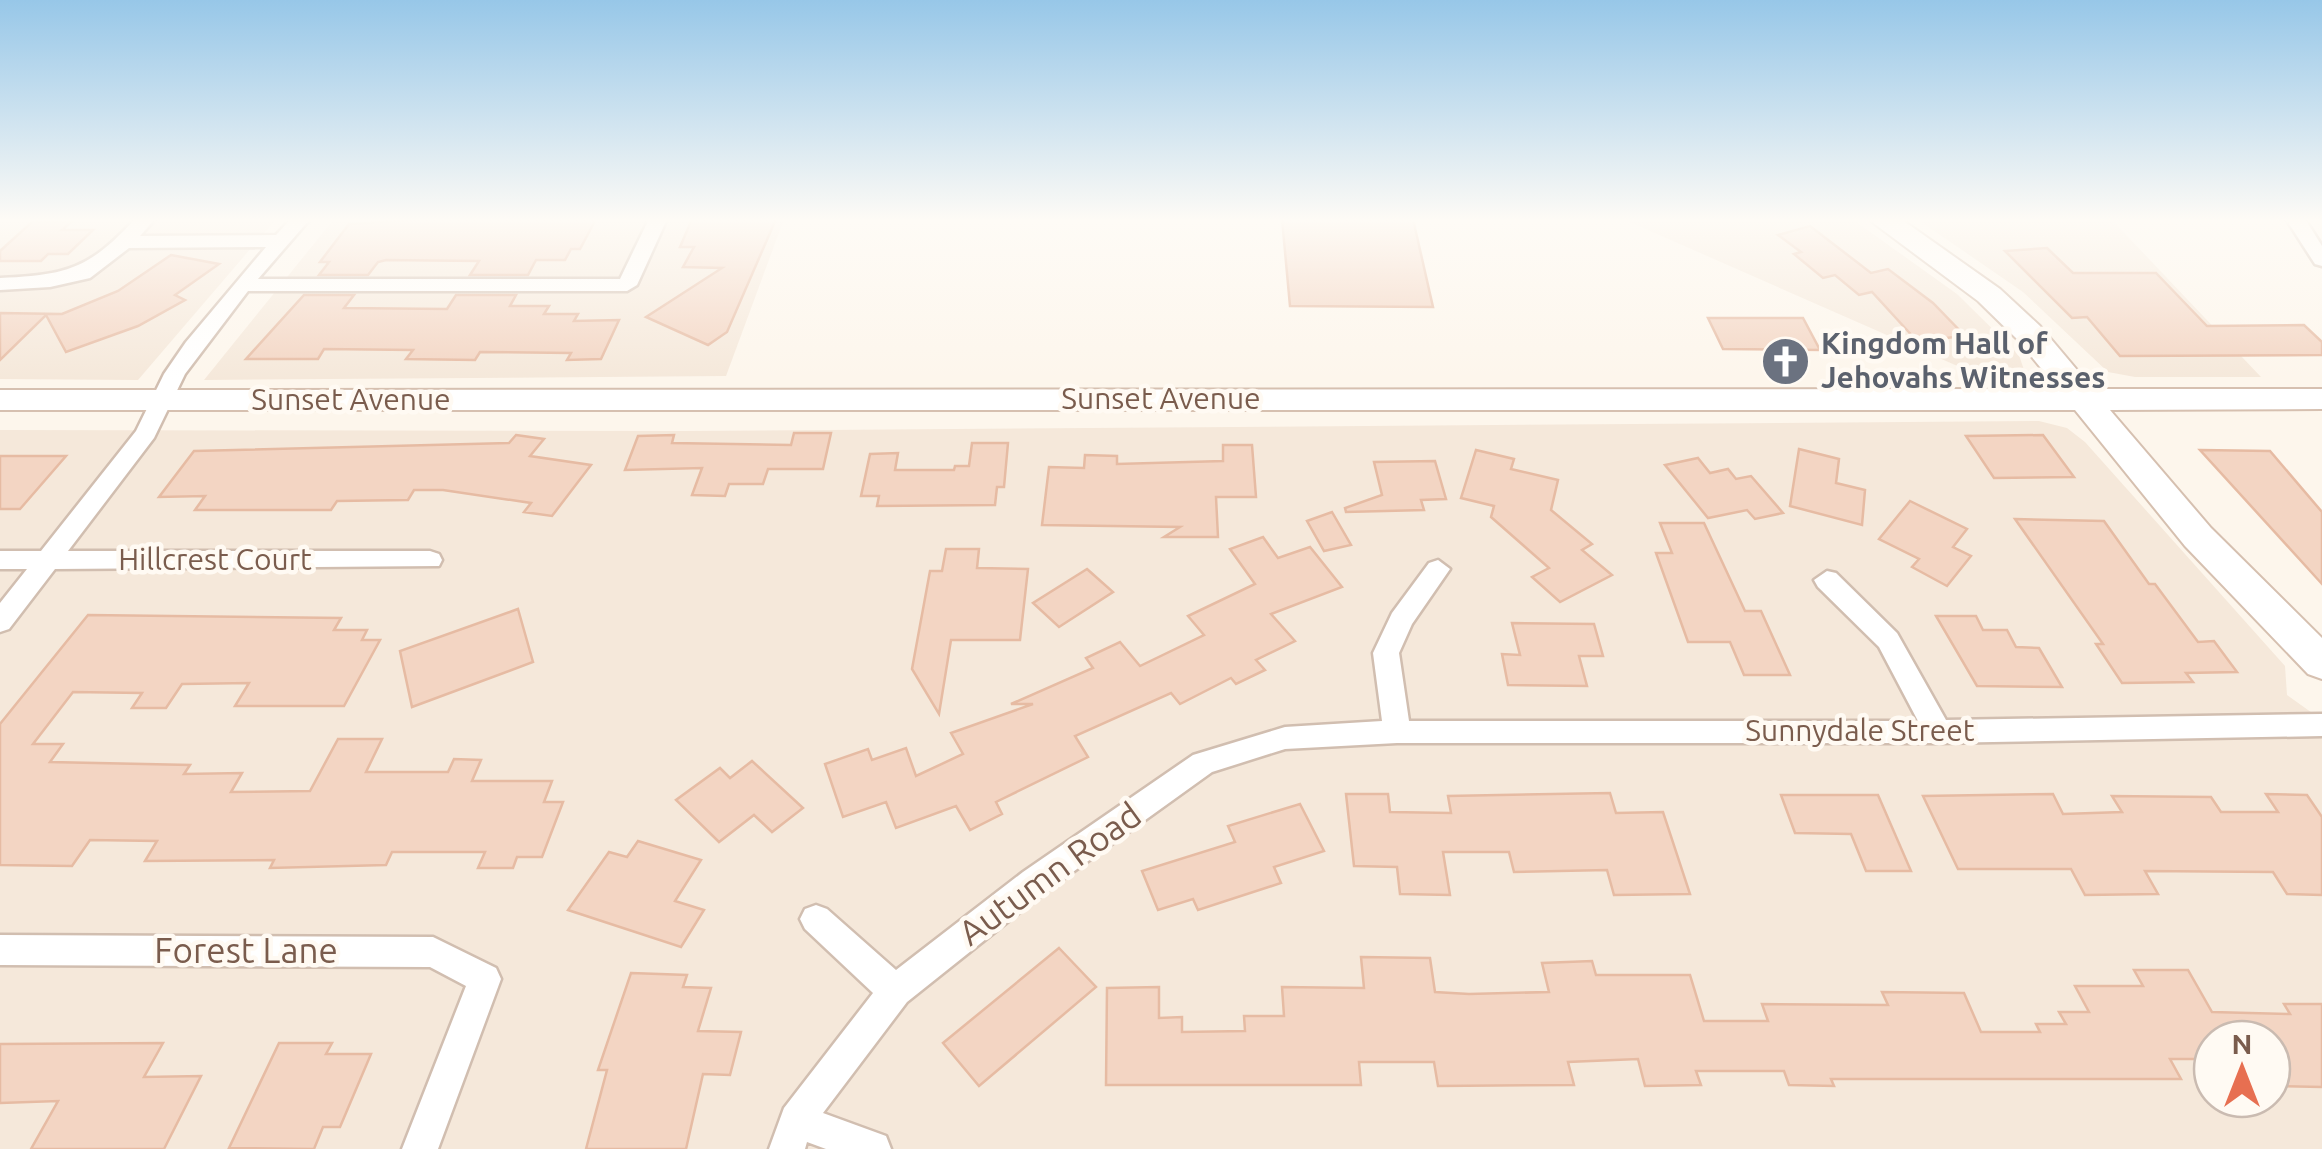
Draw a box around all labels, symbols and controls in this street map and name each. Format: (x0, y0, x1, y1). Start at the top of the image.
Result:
place label: Kingdom Hall of Jehovahs Witnesses (1821, 326, 2105, 394)
church icon: Kingdom Hall of Jehovahs Witnesses (1760, 335, 1812, 387)
street label: Sunset Avenue (1061, 381, 1261, 415)
street label: Sunset Avenue (251, 382, 451, 416)
street label: Hillcrest Court (118, 542, 312, 576)
street label: Sunnydale Street (1745, 713, 1975, 747)
street label: Autumn Road (951, 794, 1148, 953)
street label: Forest Lane (154, 930, 338, 970)
north arrow (2192, 1019, 2292, 1119)
text: N (2232, 1028, 2252, 1059)

